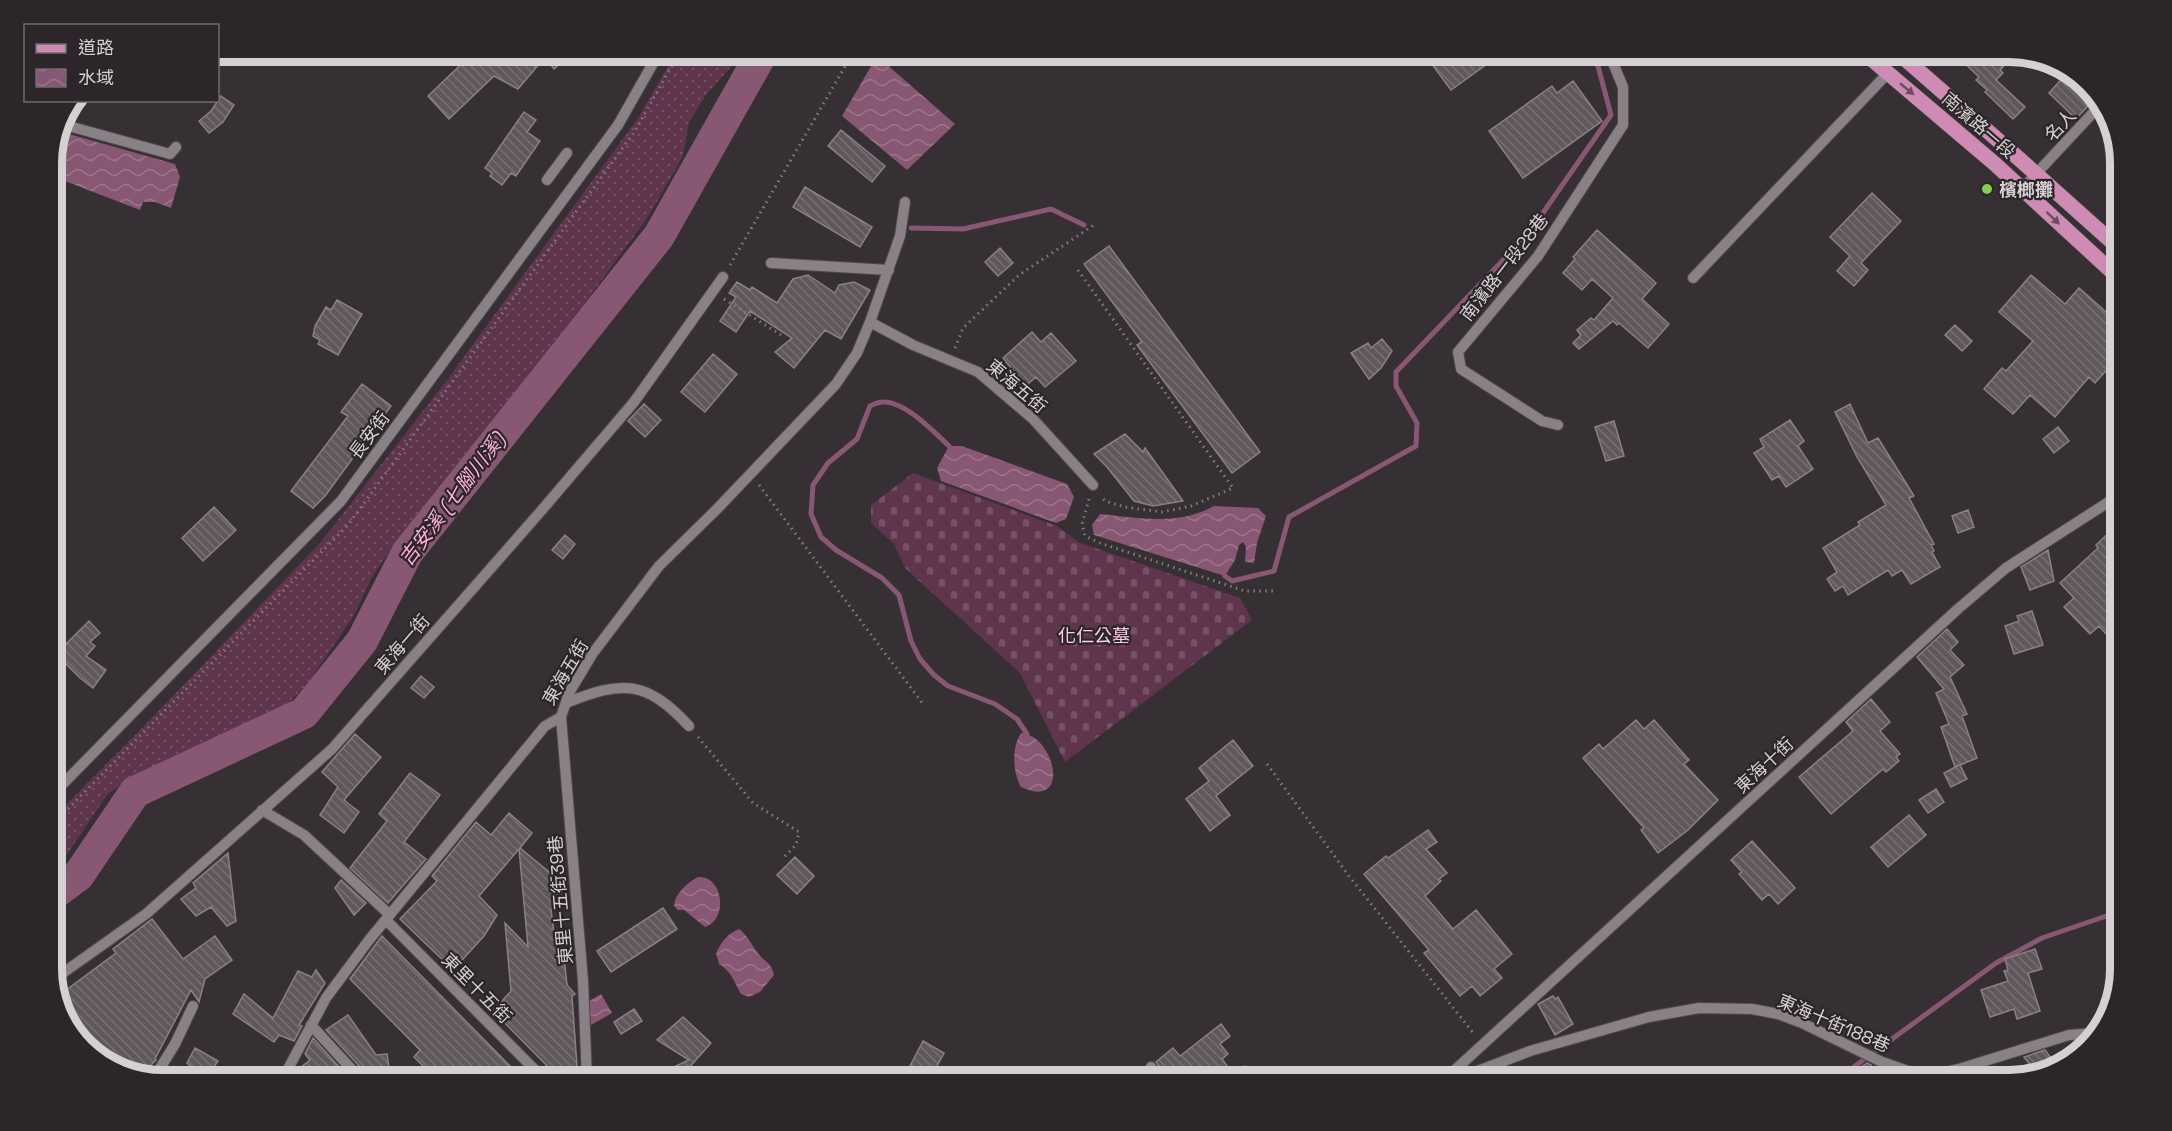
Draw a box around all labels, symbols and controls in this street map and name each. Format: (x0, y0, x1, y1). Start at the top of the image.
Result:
legend (24, 24, 219, 102)
text: 道路 (78, 36, 114, 59)
text: 水域 (78, 66, 114, 89)
one-way arrow (1899, 82, 1914, 95)
street label: 南濱路一段 (1937, 87, 2021, 163)
street label: 名人 (2039, 104, 2081, 146)
place label: 檳榔攤 (1999, 178, 2053, 201)
marker: 檳榔攤 (1980, 182, 1994, 196)
street label: 南濱路一段28巷 (1455, 209, 1553, 325)
one-way arrow (2045, 211, 2060, 224)
street label: 東海五街 (982, 354, 1052, 418)
street label: 長安街 (344, 407, 394, 463)
water label: 吉安溪 (七腳川溪) (393, 426, 511, 571)
street label: 東海一街 (370, 609, 434, 679)
park label: 化仁公墓 (1058, 624, 1130, 647)
street label: 東海五街 (537, 635, 593, 709)
street label: 東海十街 (1730, 732, 1798, 798)
street label: 東里十五街39巷 (543, 834, 577, 966)
street label: 東里十五街 (437, 948, 517, 1028)
street label: 東海十街188巷 (1774, 989, 1894, 1057)

